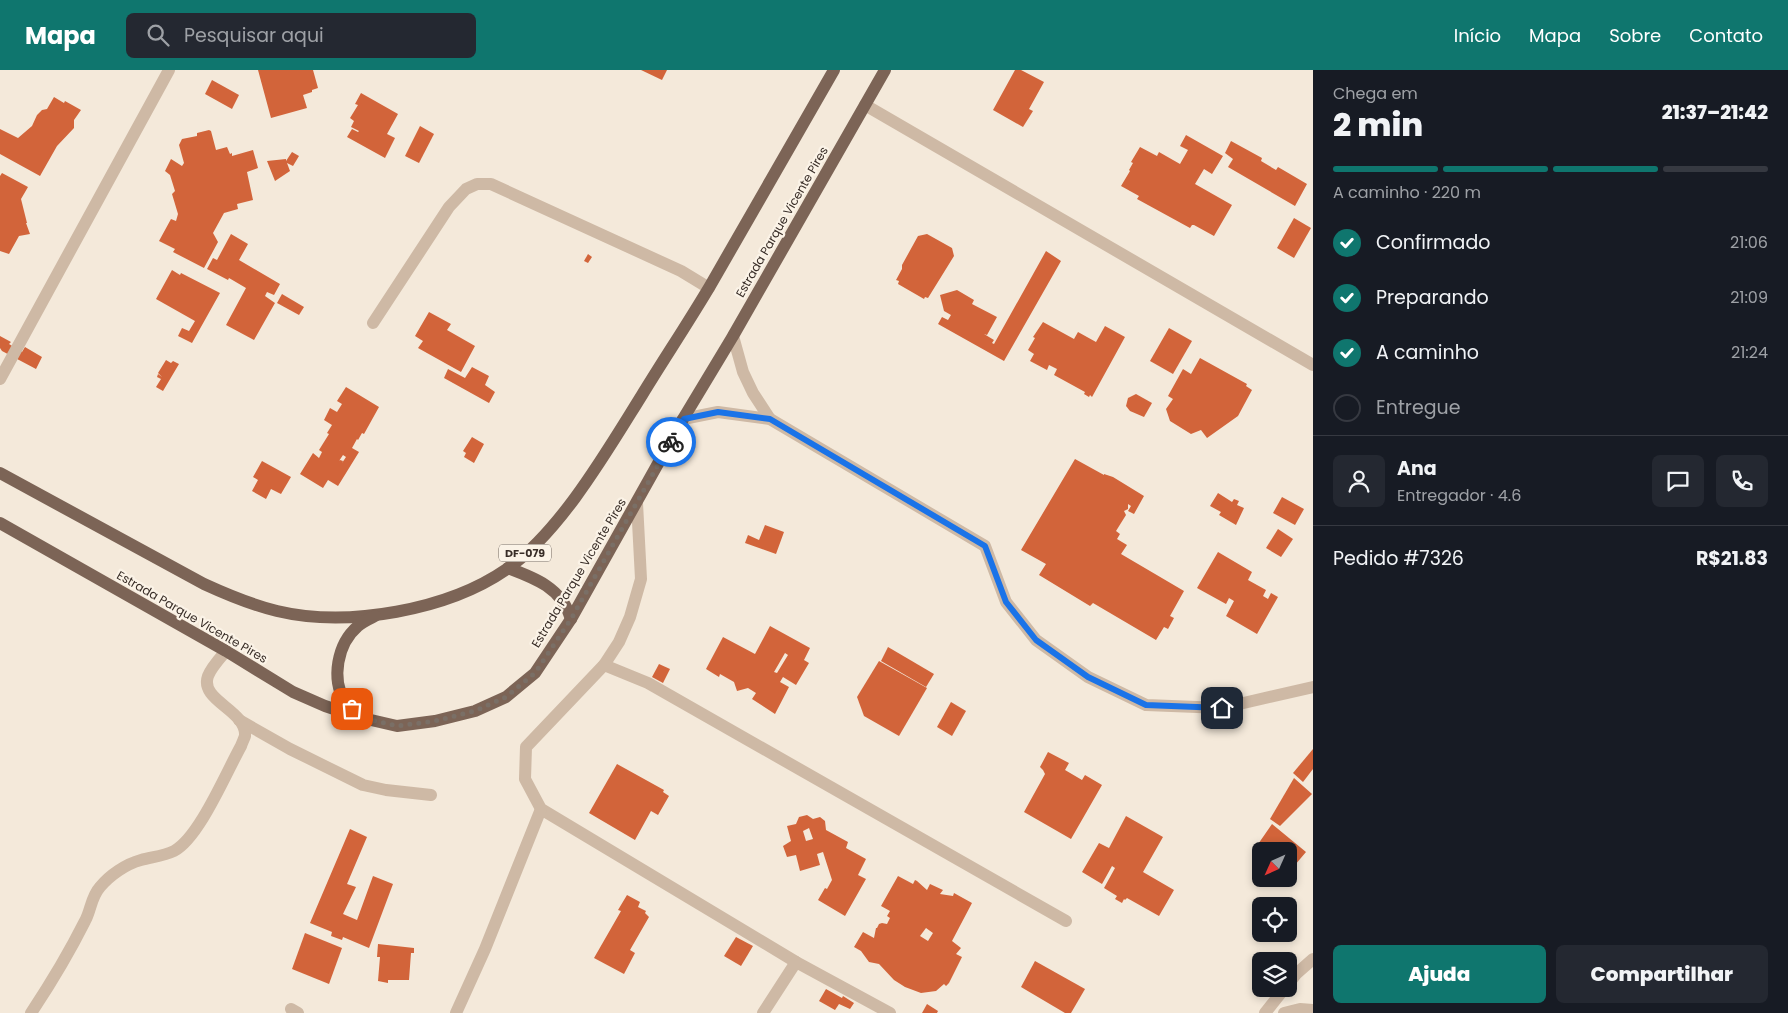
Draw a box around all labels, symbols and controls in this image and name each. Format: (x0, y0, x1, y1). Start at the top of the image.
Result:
search box (126, 13, 476, 58)
text: Mapa (25, 19, 96, 52)
icon: search (144, 21, 172, 49)
text: Pesquisar aqui (184, 22, 324, 49)
text: Início (1454, 23, 1501, 48)
text: Mapa (1529, 23, 1581, 48)
text: Sobre (1609, 23, 1661, 48)
text: Contato (1689, 23, 1763, 48)
text: Chega em (1333, 82, 1418, 105)
text: 21:37–21:42 (1662, 99, 1768, 126)
text: 2 min (1333, 102, 1423, 147)
street label: Estrada Parque Vicente Pires (731, 143, 832, 300)
text: A caminho · 220 m (1333, 181, 1481, 204)
icon: check (1333, 229, 1361, 257)
text: Confirmado (1376, 229, 1490, 256)
text: 21:06 (1730, 231, 1768, 254)
icon: check (1333, 284, 1361, 312)
text: Preparando (1376, 284, 1489, 311)
text: 21:09 (1730, 286, 1768, 309)
icon: check (1333, 339, 1361, 367)
text: A caminho (1376, 339, 1479, 366)
text: 21:24 (1731, 341, 1768, 364)
text: Entregue (1376, 394, 1460, 421)
courier (646, 417, 696, 467)
icon: bike (657, 428, 685, 456)
button: person (1333, 455, 1385, 507)
text: Ana (1397, 455, 1437, 482)
button: chat (1652, 455, 1704, 507)
button: phone (1716, 455, 1768, 507)
text: Entregador · 4.6 (1397, 484, 1521, 507)
street label: Estrada Parque Vicente Pires (527, 495, 630, 651)
road number: DF-079 (499, 544, 551, 562)
text: Pedido #7326 (1333, 545, 1464, 572)
text: R$21.83 (1696, 545, 1768, 572)
street label: Estrada Parque Vicente Pires (114, 566, 271, 667)
pin (1201, 687, 1243, 729)
pin (331, 688, 373, 730)
icon: home (1208, 694, 1236, 722)
icon: bag (338, 695, 366, 723)
north arrow (1252, 842, 1298, 888)
map controls (1252, 842, 1297, 997)
button: locate (1252, 897, 1297, 942)
button: Ajuda (1333, 945, 1546, 1003)
button: Compartilhar (1556, 945, 1768, 1003)
button: layers (1252, 952, 1297, 997)

